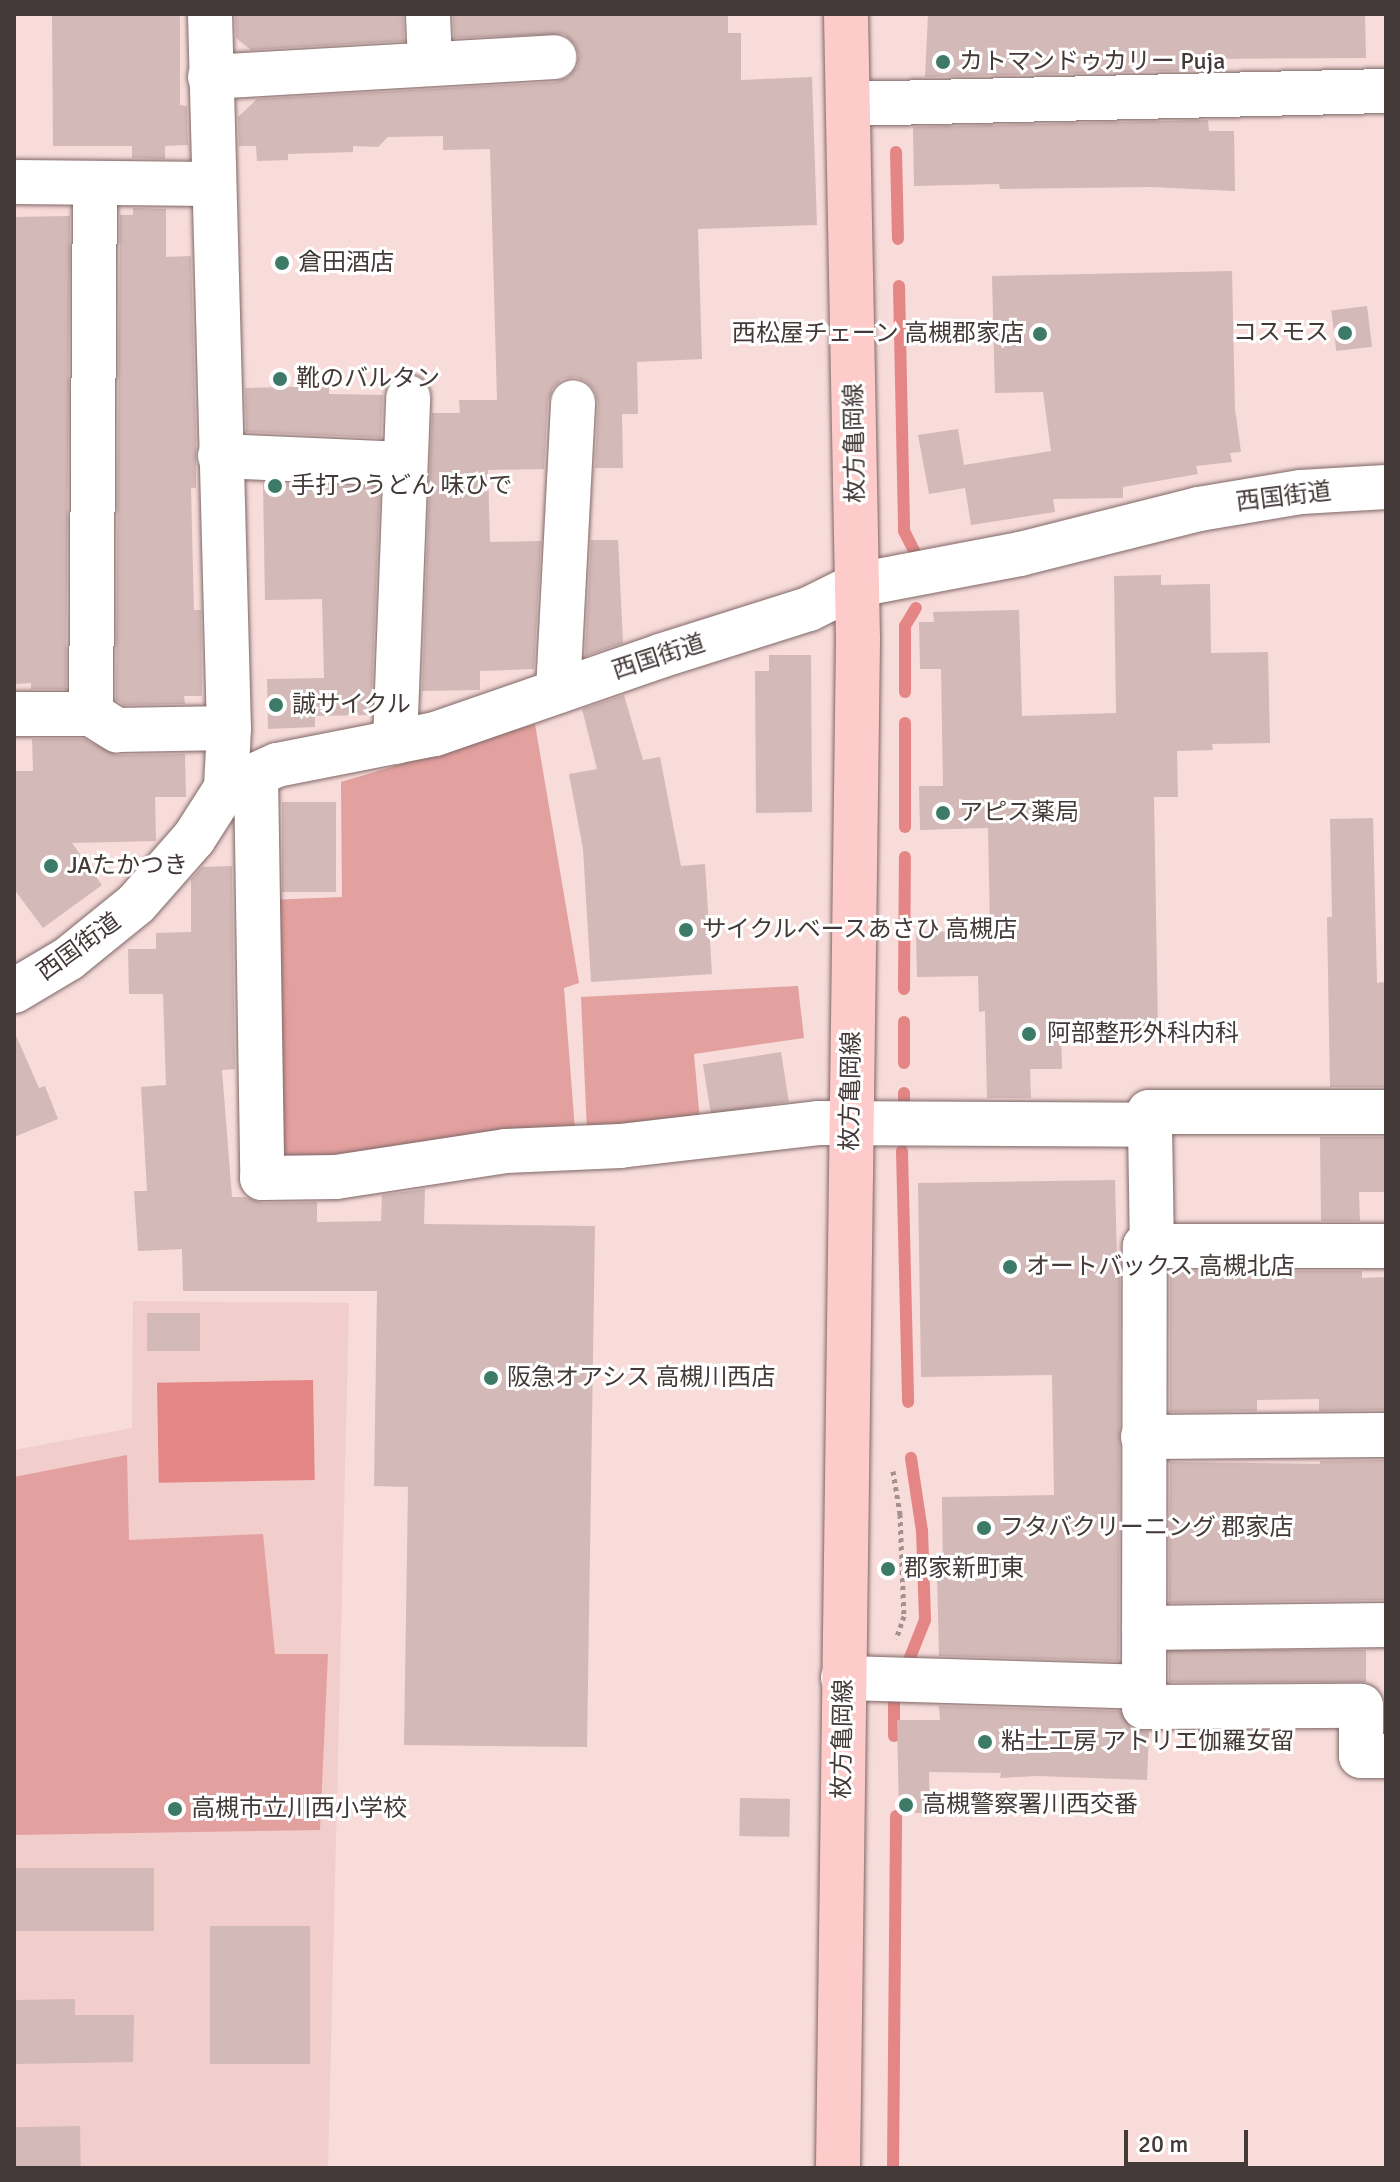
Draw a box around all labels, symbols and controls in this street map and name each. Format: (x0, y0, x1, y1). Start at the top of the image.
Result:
place label: カトマンドゥカリー Puja (959, 48, 1225, 76)
marker: カトマンドゥカリー Puja (934, 53, 952, 71)
place label: 倉田酒店 (298, 249, 394, 277)
marker: 倉田酒店 (273, 254, 291, 272)
place label: コスモス (1233, 319, 1329, 347)
place label: 西松屋チェーン 高槻郡家店 (731, 320, 1024, 348)
marker: コスモス (1336, 324, 1354, 342)
marker: 西松屋チェーン 高槻郡家店 (1031, 325, 1049, 343)
place label: 靴のバルタン (296, 365, 440, 393)
marker: 靴のバルタン (271, 370, 289, 388)
street label: 枚方亀岡線 (840, 383, 870, 503)
place label: 手打つうどん 味ひで (291, 472, 512, 500)
marker: 手打つうどん 味ひで (266, 477, 284, 495)
street label: 西国街道 (1235, 477, 1333, 517)
street label: 西国街道 (609, 628, 709, 686)
place label: 誠サイクル (292, 691, 412, 719)
marker: 誠サイクル (267, 696, 285, 714)
place label: アピス薬局 (959, 799, 1079, 827)
marker: アピス薬局 (934, 804, 952, 822)
place label: JAたかつき (67, 852, 188, 880)
marker: JAたかつき (42, 857, 60, 875)
street label: 西国街道 (32, 907, 126, 987)
place label: サイクルベースあさひ 高槻店 (702, 916, 1019, 944)
marker: サイクルベースあさひ 高槻店 (677, 921, 695, 939)
place label: 阿部整形外科内科 (1047, 1020, 1239, 1048)
marker: 阿部整形外科内科 (1018, 1023, 1040, 1045)
street label: 枚方亀岡線 (836, 1031, 866, 1151)
place label: オートバックス 高槻北店 (1026, 1253, 1295, 1281)
marker: オートバックス 高槻北店 (1001, 1258, 1019, 1276)
place label: 阪急オアシス 高槻川西店 (507, 1364, 776, 1392)
marker: 阪急オアシス 高槻川西店 (482, 1369, 500, 1387)
place label: フタバクリーニング 郡家店 (1000, 1514, 1293, 1542)
marker: フタバクリーニング 郡家店 (975, 1519, 993, 1537)
place label: 郡家新町東 (904, 1555, 1024, 1583)
marker: 郡家新町東 (879, 1560, 897, 1578)
street label: 枚方亀岡線 (828, 1679, 858, 1799)
place label: 粘土工房 アトリエ伽羅女留 (1001, 1728, 1294, 1756)
marker: 粘土工房 アトリエ伽羅女留 (976, 1733, 994, 1751)
place label: 高槻警察署川西交番 (922, 1791, 1138, 1819)
place label: 高槻市立川西小学校 (191, 1795, 407, 1823)
marker: 高槻警察署川西交番 (897, 1796, 915, 1814)
marker: 高槻市立川西小学校 (166, 1800, 184, 1818)
scale bar (1128, 2114, 1252, 2164)
text: 20 m (1138, 2129, 1188, 2159)

